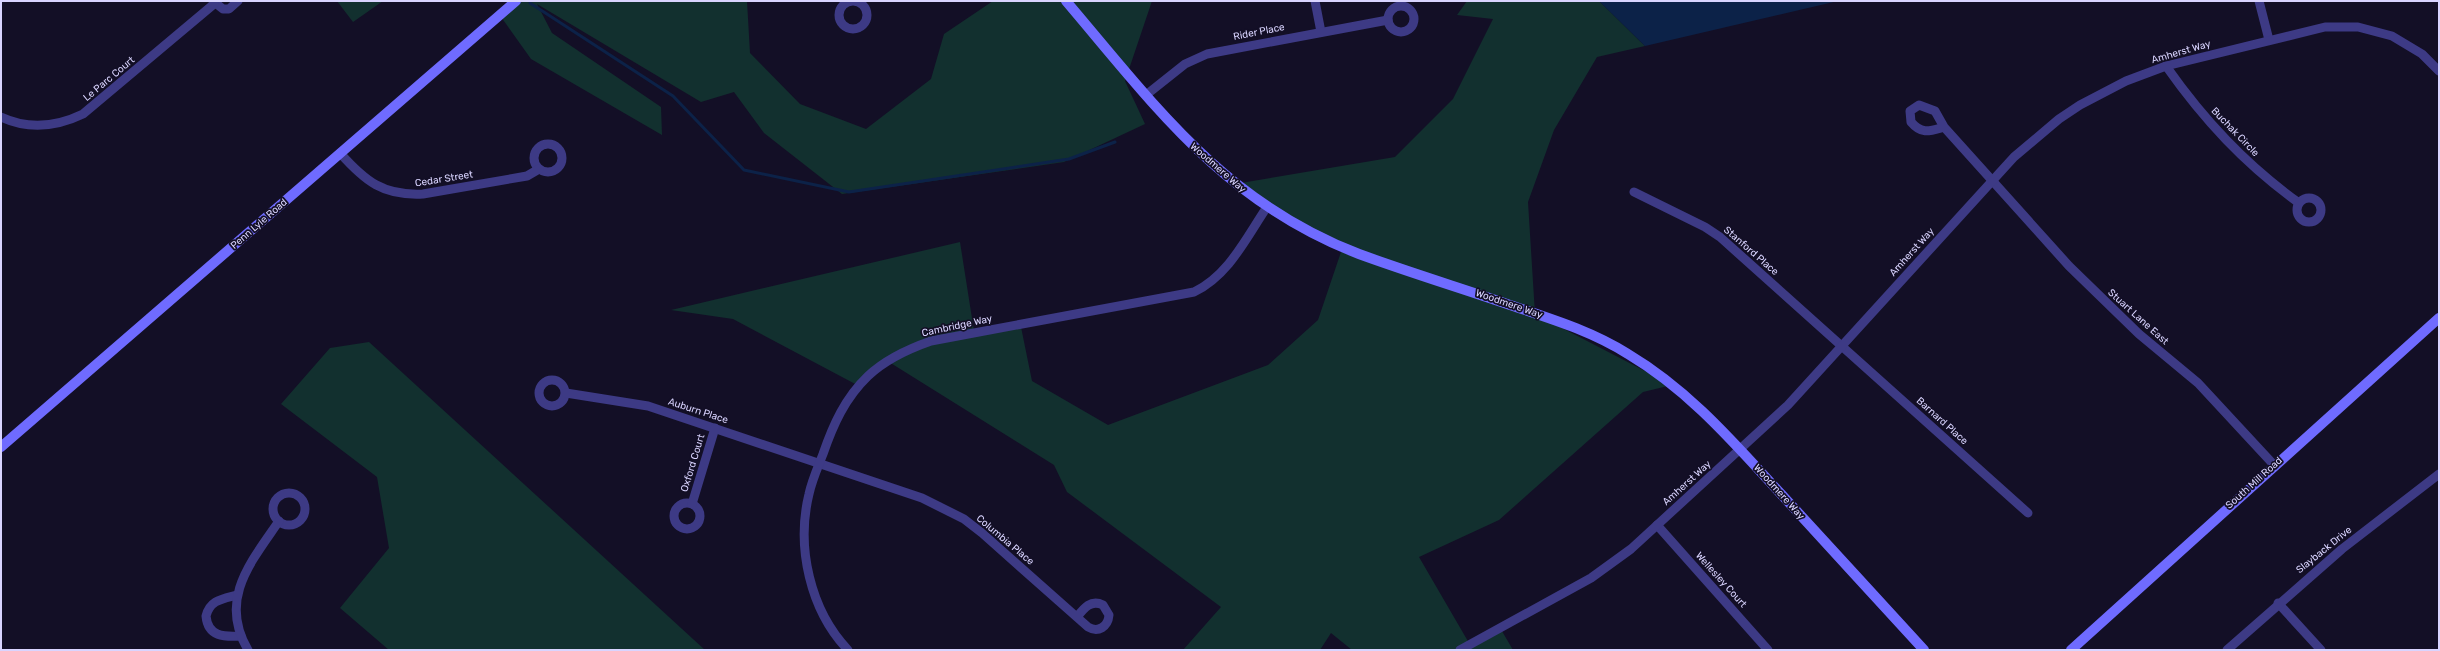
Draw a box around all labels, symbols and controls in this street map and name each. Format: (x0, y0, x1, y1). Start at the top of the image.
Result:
street label: Rider Place (1232, 21, 1286, 43)
street label: Amherst Way (2150, 38, 2212, 66)
street label: Le Parc Court (81, 54, 137, 104)
street label: Buchak Circle (2209, 105, 2262, 159)
street label: Woodmere Way (1188, 140, 1249, 196)
street label: Cedar Street (414, 168, 474, 190)
street label: Penn Lyle Road (228, 196, 290, 252)
street label: Stanford Place (1721, 224, 1781, 278)
street label: Amherst Way (1887, 225, 1937, 279)
street label: Woodmere Way (1474, 287, 1545, 321)
street label: Stuart Lane East (2105, 287, 2171, 348)
street label: Cambridge Way (921, 313, 994, 339)
street label: Barnard Place (1914, 395, 1971, 448)
street label: Auburn Place (666, 396, 730, 426)
street label: Oxford Court (679, 433, 708, 493)
street label: South Mill Road (2223, 454, 2285, 511)
street label: Amherst Way (1660, 458, 1714, 508)
street label: Woodmere Way (1751, 462, 1807, 522)
street label: Columbia Place (974, 512, 1037, 568)
street label: Slayback Drive (2294, 524, 2355, 576)
street label: Wellesley Court (1693, 550, 1749, 610)

